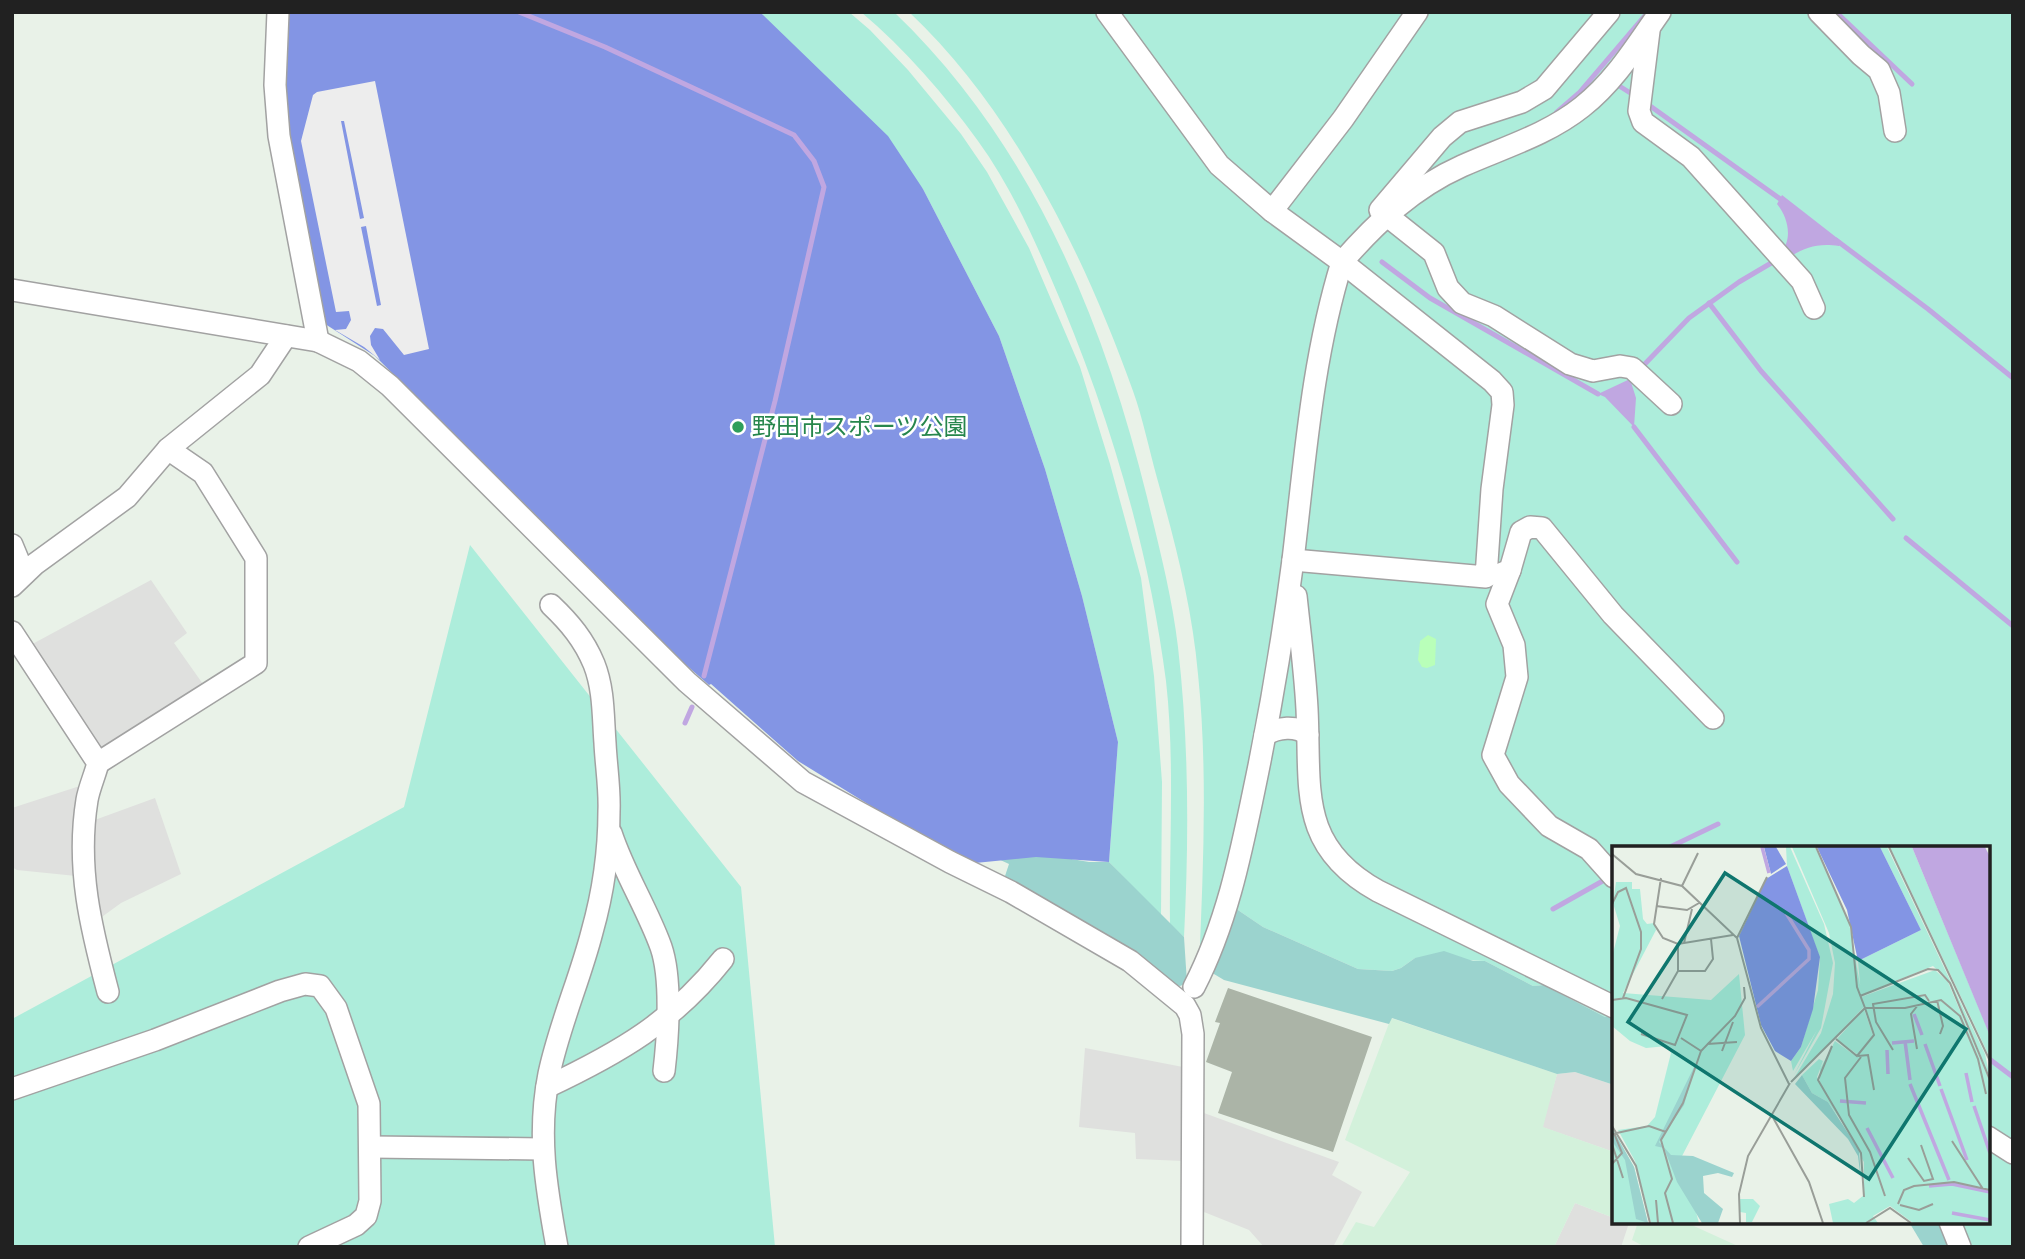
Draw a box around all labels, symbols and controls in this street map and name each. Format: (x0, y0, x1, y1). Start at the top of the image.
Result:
place label: 野田市スポーツ公園 (752, 409, 968, 442)
marker: 野田市スポーツ公園 (730, 419, 746, 435)
inset map (1612, 846, 1990, 1224)

